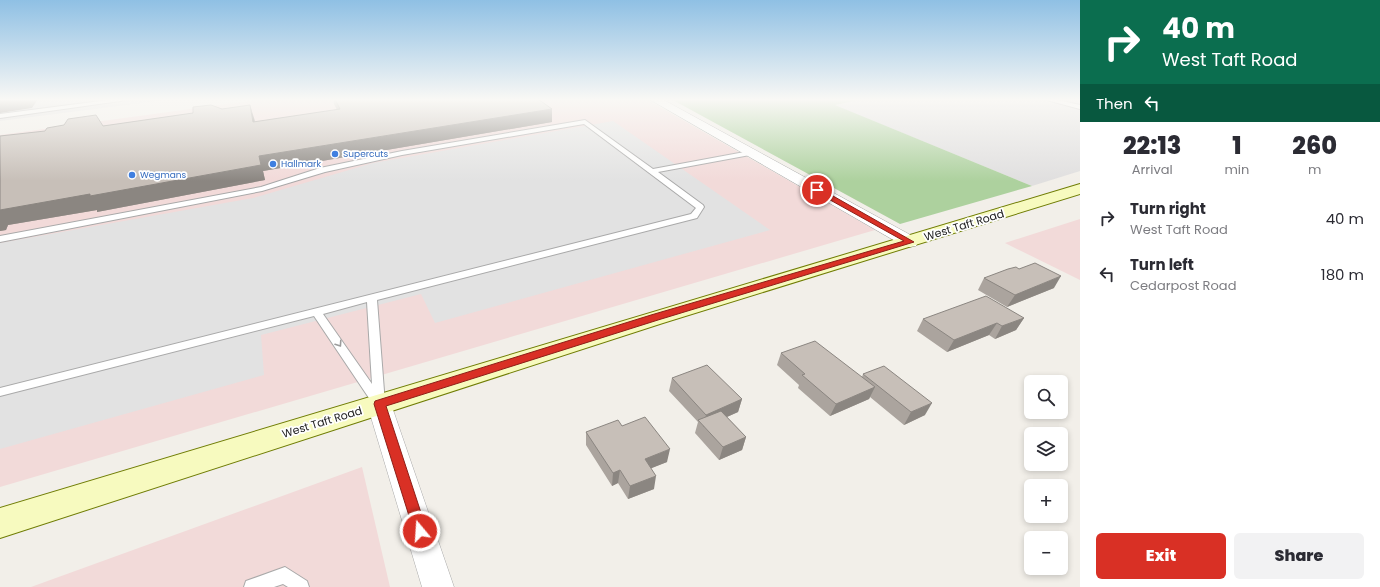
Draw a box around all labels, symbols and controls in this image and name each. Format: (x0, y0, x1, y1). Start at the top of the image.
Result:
text: 40 m (1162, 9, 1235, 48)
icon: right (1096, 16, 1148, 68)
text: West Taft Road (1162, 47, 1297, 72)
icon: left (1141, 92, 1163, 114)
text: Then (1096, 93, 1133, 114)
text: 22:13 (1123, 129, 1181, 162)
text: 1 (1232, 129, 1242, 162)
text: 260 (1292, 129, 1337, 162)
place label: Supercuts (343, 148, 389, 160)
marker: Supercuts (330, 149, 340, 159)
place label: Hallmark (281, 158, 321, 170)
marker: Hallmark (268, 159, 278, 169)
text: Arrival (1132, 160, 1173, 179)
text: min (1224, 160, 1249, 179)
text: m (1308, 160, 1321, 179)
place label: Wegmans (140, 169, 187, 181)
marker: Wegmans (127, 170, 137, 180)
pin (800, 173, 834, 207)
icon: arrive (806, 179, 828, 201)
text: Turn right (1130, 198, 1206, 219)
street label: West Taft Road (922, 205, 1006, 245)
icon: right (1096, 207, 1118, 229)
text: 40 m (1326, 208, 1364, 229)
text: West Taft Road (1130, 220, 1228, 239)
text: Turn left (1130, 254, 1194, 275)
icon: left (1096, 263, 1118, 285)
text: 180 m (1321, 264, 1364, 285)
text: Cedarpost Road (1130, 276, 1236, 295)
one-way arrow (334, 340, 342, 347)
map controls (1024, 375, 1068, 575)
button: search (1024, 375, 1068, 419)
street label: West Taft Road (280, 402, 364, 442)
button: layers (1024, 427, 1068, 471)
button: + (1024, 479, 1068, 523)
position arrow (399, 510, 441, 552)
button: − (1024, 531, 1068, 575)
button: Exit (1096, 533, 1226, 579)
button: Share (1234, 533, 1364, 579)

